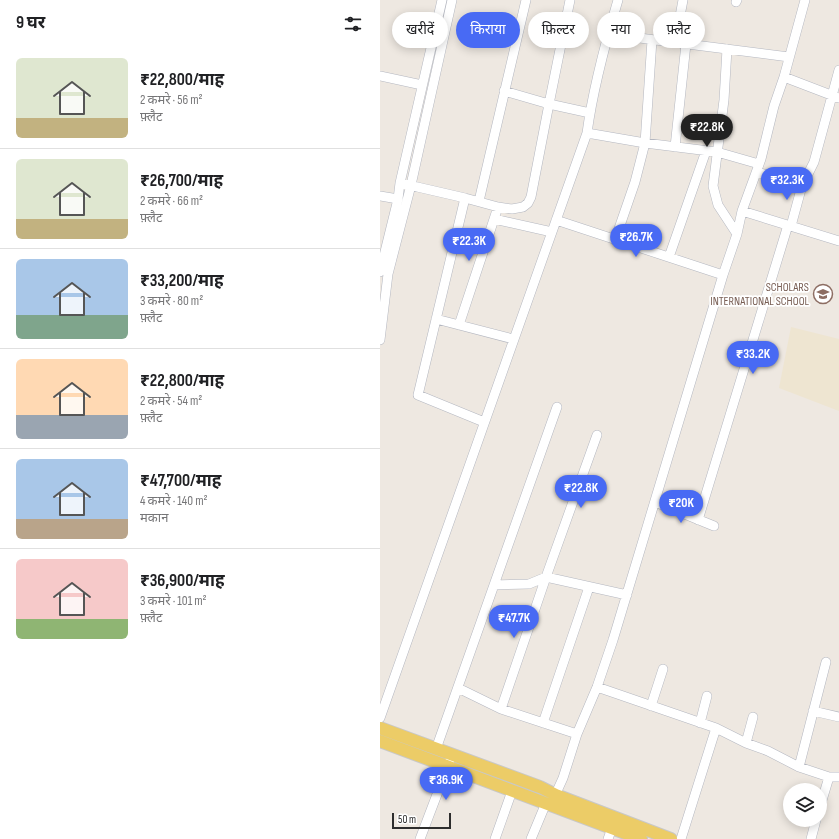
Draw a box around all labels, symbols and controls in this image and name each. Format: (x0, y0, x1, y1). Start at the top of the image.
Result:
chip: खरीदें (392, 12, 448, 48)
chip: किराया (456, 12, 520, 48)
chip: फ़िल्टर (528, 12, 589, 48)
chip: नया (597, 12, 645, 48)
chip: फ़्लैट (653, 12, 705, 48)
text: 9 घर (16, 13, 45, 33)
icon: filters (342, 13, 364, 35)
text: ₹22,800/माह (140, 70, 224, 90)
icon: home (48, 74, 96, 122)
text: 2 कमरे · 56 m² (140, 92, 203, 108)
text: फ़्लैट (140, 109, 163, 125)
pin: ₹22.8K (674, 114, 740, 148)
text: ₹22.8K (690, 119, 724, 135)
pin: ₹32.3K (754, 167, 820, 201)
text: ₹26,700/माह (140, 171, 223, 191)
text: ₹32.3K (770, 172, 804, 188)
icon: home (48, 175, 96, 223)
text: 2 कमरे · 66 m² (140, 193, 203, 209)
text: फ़्लैट (140, 210, 163, 226)
pin: ₹26.7K (603, 224, 669, 258)
pin: ₹22.3K (436, 228, 502, 262)
text: ₹26.7K (619, 229, 653, 245)
text: ₹22.3K (452, 233, 486, 249)
text: ₹33,200/माह (140, 271, 224, 291)
icon: home (48, 275, 96, 323)
place label: SCHOLARS INTERNATIONAL SCHOOL (710, 280, 810, 309)
school or university icon: SCHOLARS INTERNATIONAL SCHOOL (812, 283, 834, 305)
text: 3 कमरे · 80 m² (140, 293, 203, 309)
text: फ़्लैट (140, 310, 163, 326)
pin: ₹33.2K (720, 341, 786, 375)
text: ₹33.2K (736, 346, 770, 362)
text: ₹22,800/माह (140, 371, 224, 391)
icon: home (48, 375, 96, 423)
text: 2 कमरे · 54 m² (140, 393, 202, 409)
text: फ़्लैट (140, 410, 163, 426)
text: ₹47,700/माह (140, 471, 221, 491)
icon: home (48, 475, 96, 523)
pin: ₹22.8K (548, 475, 614, 509)
text: ₹22.8K (564, 480, 598, 496)
pin: ₹20K (657, 490, 705, 524)
text: 4 कमरे · 140 m² (140, 493, 208, 509)
text: ₹20K (668, 495, 694, 511)
text: मकान (140, 510, 168, 526)
text: ₹36,900/माह (140, 571, 225, 591)
icon: home (48, 575, 96, 623)
text: 3 कमरे · 101 m² (140, 593, 207, 609)
pin: ₹47.7K (481, 605, 547, 639)
text: फ़्लैट (140, 610, 163, 626)
text: ₹47.7K (498, 610, 530, 626)
pin: ₹36.9K (413, 767, 479, 801)
text: ₹36.9K (429, 772, 463, 788)
map controls (783, 783, 827, 827)
button: layers (783, 783, 827, 827)
scale bar (392, 811, 451, 830)
text: 50 m (398, 813, 416, 826)

